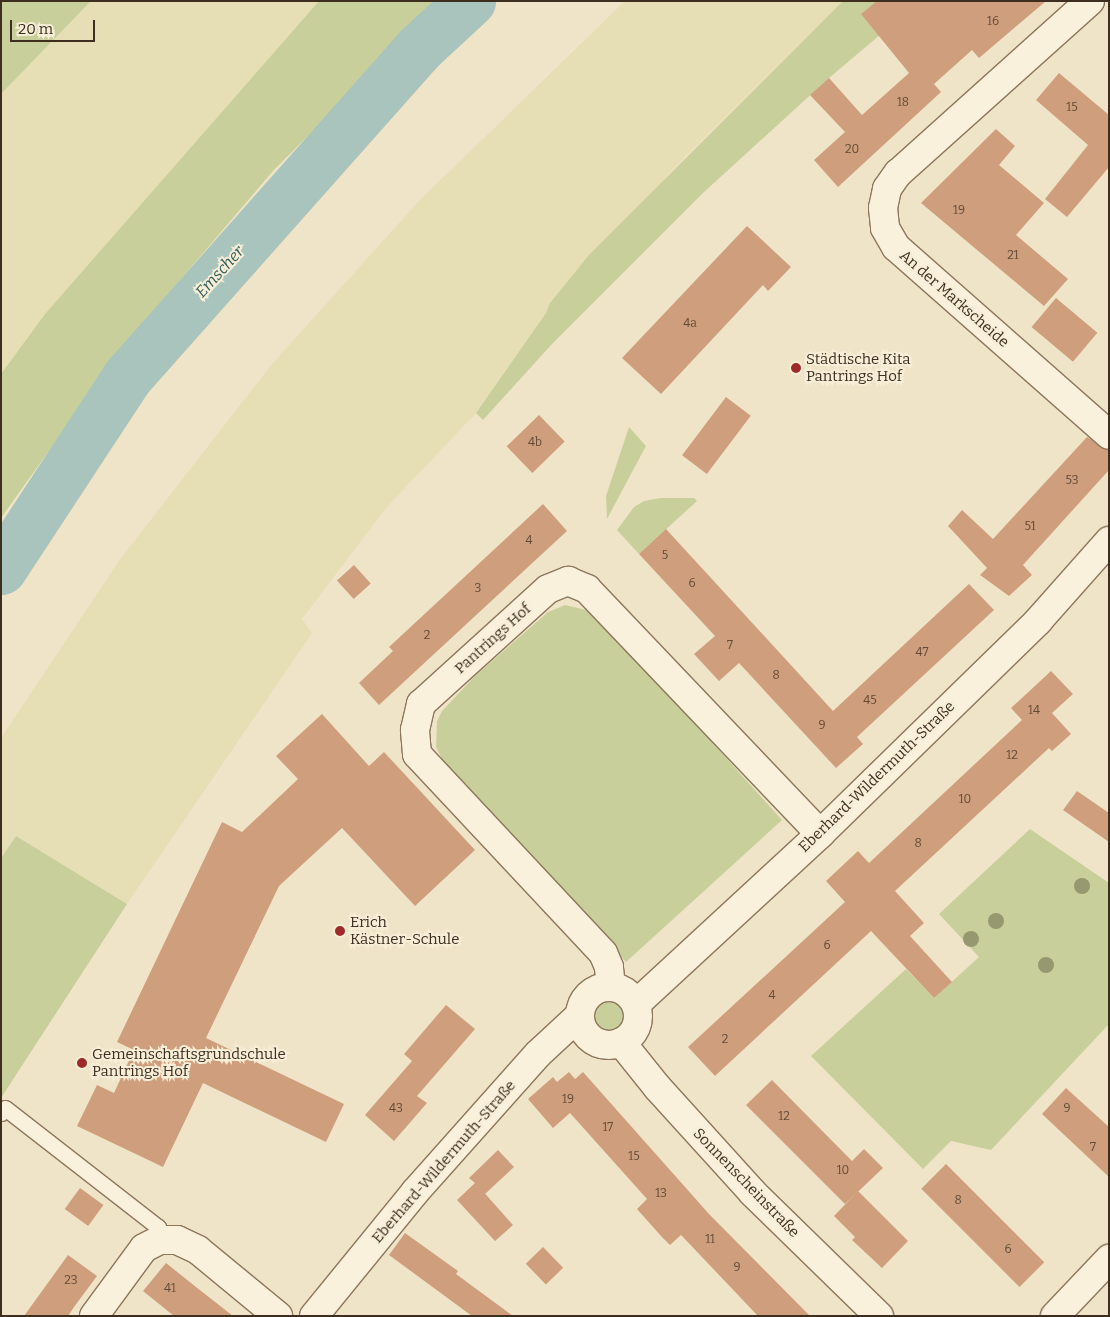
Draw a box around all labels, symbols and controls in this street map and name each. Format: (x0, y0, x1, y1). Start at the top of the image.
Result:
scale bar (12, 10, 98, 42)
house number: 16 (987, 15, 999, 29)
text: 20 m (18, 20, 53, 38)
house number: 18 (897, 96, 909, 110)
house number: 15 (1066, 101, 1078, 115)
house number: 20 (845, 143, 859, 157)
house number: 19 (953, 204, 965, 218)
water label: Emscher (192, 242, 248, 302)
street label: An der Markscheide (896, 247, 1012, 351)
house number: 21 (1007, 249, 1019, 263)
house number: 4a (683, 317, 697, 331)
place label: Städtische Kita Pantrings Hof (806, 350, 911, 385)
marker: Städtische Kita Pantrings Hof (790, 362, 802, 374)
house number: 4b (528, 436, 542, 450)
house number: 53 (1066, 474, 1078, 488)
house number: 51 (1024, 520, 1036, 534)
house number: 4 (525, 534, 533, 548)
house number: 5 (662, 549, 668, 563)
house number: 6 (688, 577, 696, 591)
house number: 3 (475, 582, 481, 596)
street label: Pantrings Hof (451, 600, 535, 678)
house number: 2 (424, 629, 430, 643)
house number: 7 (727, 639, 733, 653)
house number: 47 (916, 646, 928, 660)
house number: 8 (772, 669, 780, 683)
house number: 45 (863, 694, 877, 708)
street label: Eberhard-Wildermuth-Straße (795, 698, 959, 856)
house number: 14 (1028, 704, 1040, 718)
house number: 9 (818, 719, 826, 733)
house number: 12 (1006, 749, 1018, 763)
house number: 10 (959, 793, 971, 807)
house number: 8 (914, 837, 922, 851)
place label: Erich Kästner-Schule (350, 913, 459, 948)
marker: Erich Kästner-Schule (334, 925, 346, 937)
house number: 6 (823, 939, 831, 953)
house number: 4 (768, 989, 776, 1003)
house number: 2 (722, 1033, 728, 1047)
place label: Gemeinschaftsgrundschule Pantrings Hof (92, 1045, 286, 1080)
marker: Gemeinschaftsgrundschule Pantrings Hof (76, 1057, 88, 1069)
street label: Eberhard-Wildermuth-Straße (368, 1077, 520, 1247)
house number: 19 (562, 1093, 574, 1107)
house number: 43 (389, 1102, 403, 1116)
house number: 9 (1063, 1102, 1071, 1116)
house number: 12 (778, 1110, 790, 1124)
house number: 17 (603, 1121, 613, 1135)
street label: Sonnenscheinstraße (689, 1125, 803, 1241)
house number: 7 (1090, 1141, 1096, 1155)
house number: 15 (628, 1150, 640, 1164)
house number: 10 (837, 1164, 849, 1178)
house number: 13 (655, 1187, 667, 1201)
house number: 8 (954, 1194, 962, 1208)
house number: 11 (705, 1233, 715, 1247)
house number: 6 (1004, 1243, 1012, 1257)
house number: 9 (733, 1261, 741, 1275)
house number: 23 (64, 1274, 78, 1288)
house number: 41 (164, 1282, 176, 1296)

